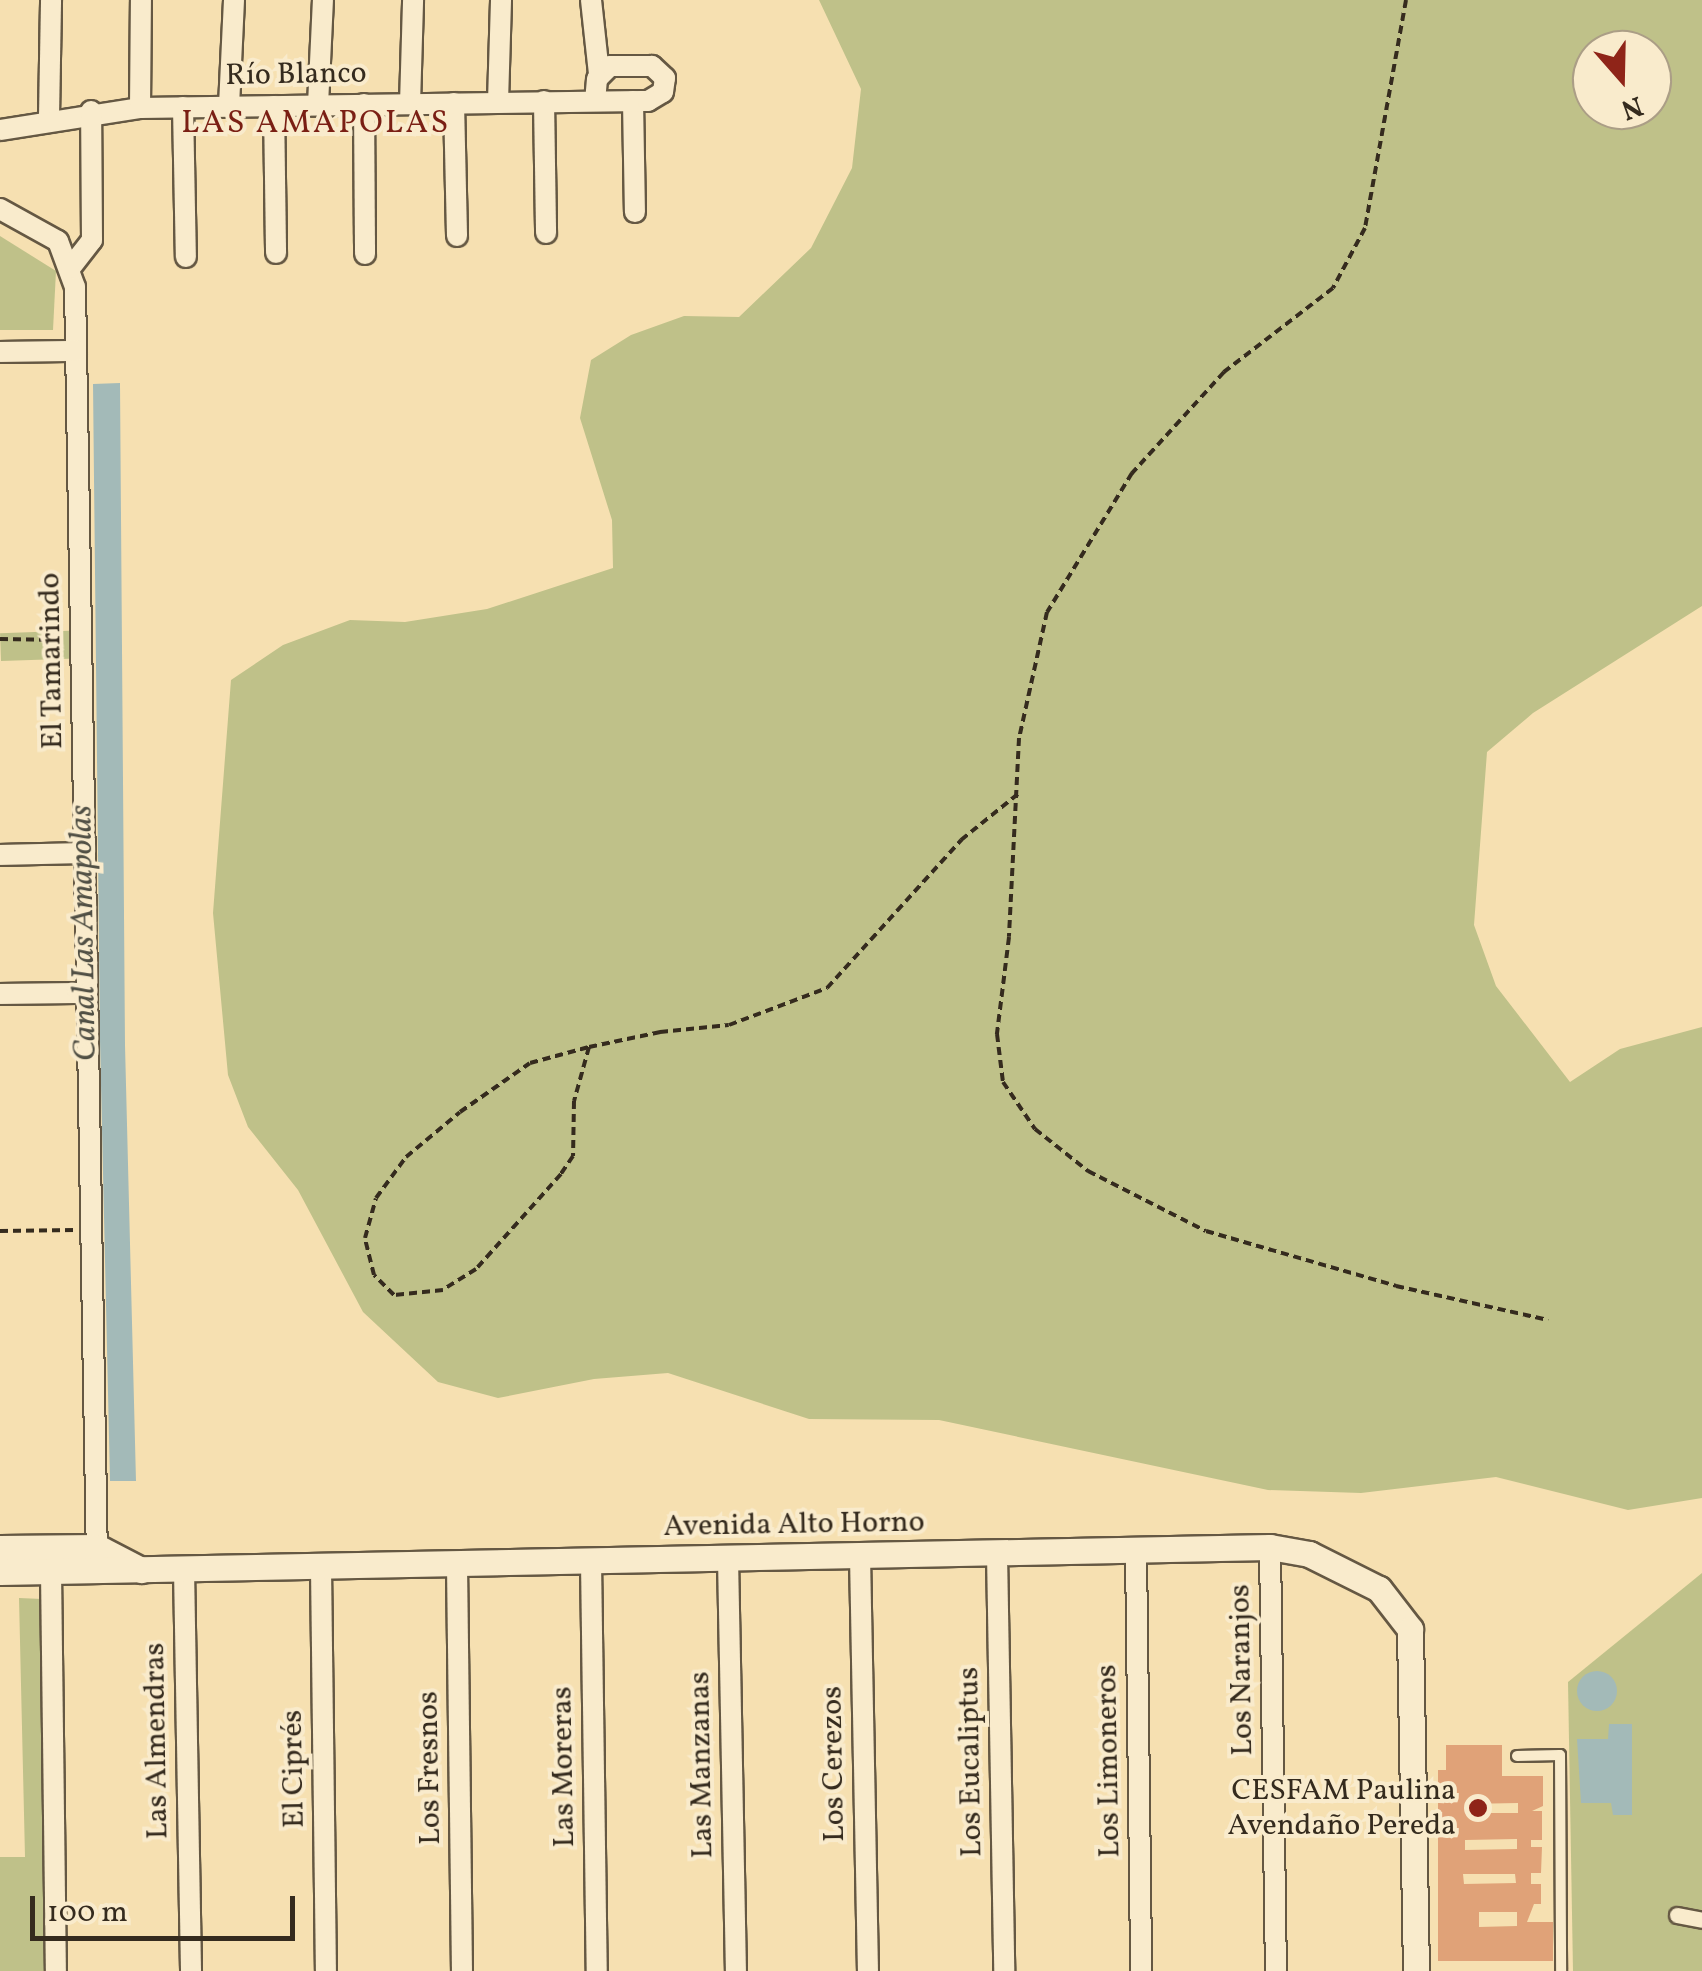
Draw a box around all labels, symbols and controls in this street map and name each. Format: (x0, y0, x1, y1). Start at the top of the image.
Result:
north arrow (1572, 30, 1672, 130)
street label: Río Blanco (225, 56, 367, 94)
text: N (1616, 85, 1648, 129)
district label: LAS AMAPOLAS (181, 105, 451, 143)
street label: El Tamarindo (32, 572, 72, 750)
water label: Canal Las Amapolas (64, 805, 106, 1061)
street label: Avenida Alto Horno (663, 1505, 925, 1545)
street label: Los Naranjos (1223, 1584, 1261, 1756)
street label: Las Almendras (137, 1642, 177, 1840)
street label: Los Limoneros (1089, 1664, 1129, 1858)
street label: Los Eucaliptus (951, 1667, 991, 1857)
street label: Las Manzanas (682, 1671, 722, 1859)
street label: Las Moreras (545, 1686, 583, 1848)
street label: Los Cerezos (815, 1686, 853, 1842)
street label: Los Fresnos (411, 1691, 449, 1845)
street label: El Ciprés (275, 1709, 313, 1829)
place label: CESFAM Paulina Avendaño Pereda (1228, 1773, 1456, 1844)
marker: CESFAM Paulina Avendaño Pereda (1465, 1795, 1491, 1821)
scale bar (35, 1876, 300, 1938)
text: 100 m (47, 1892, 128, 1934)

